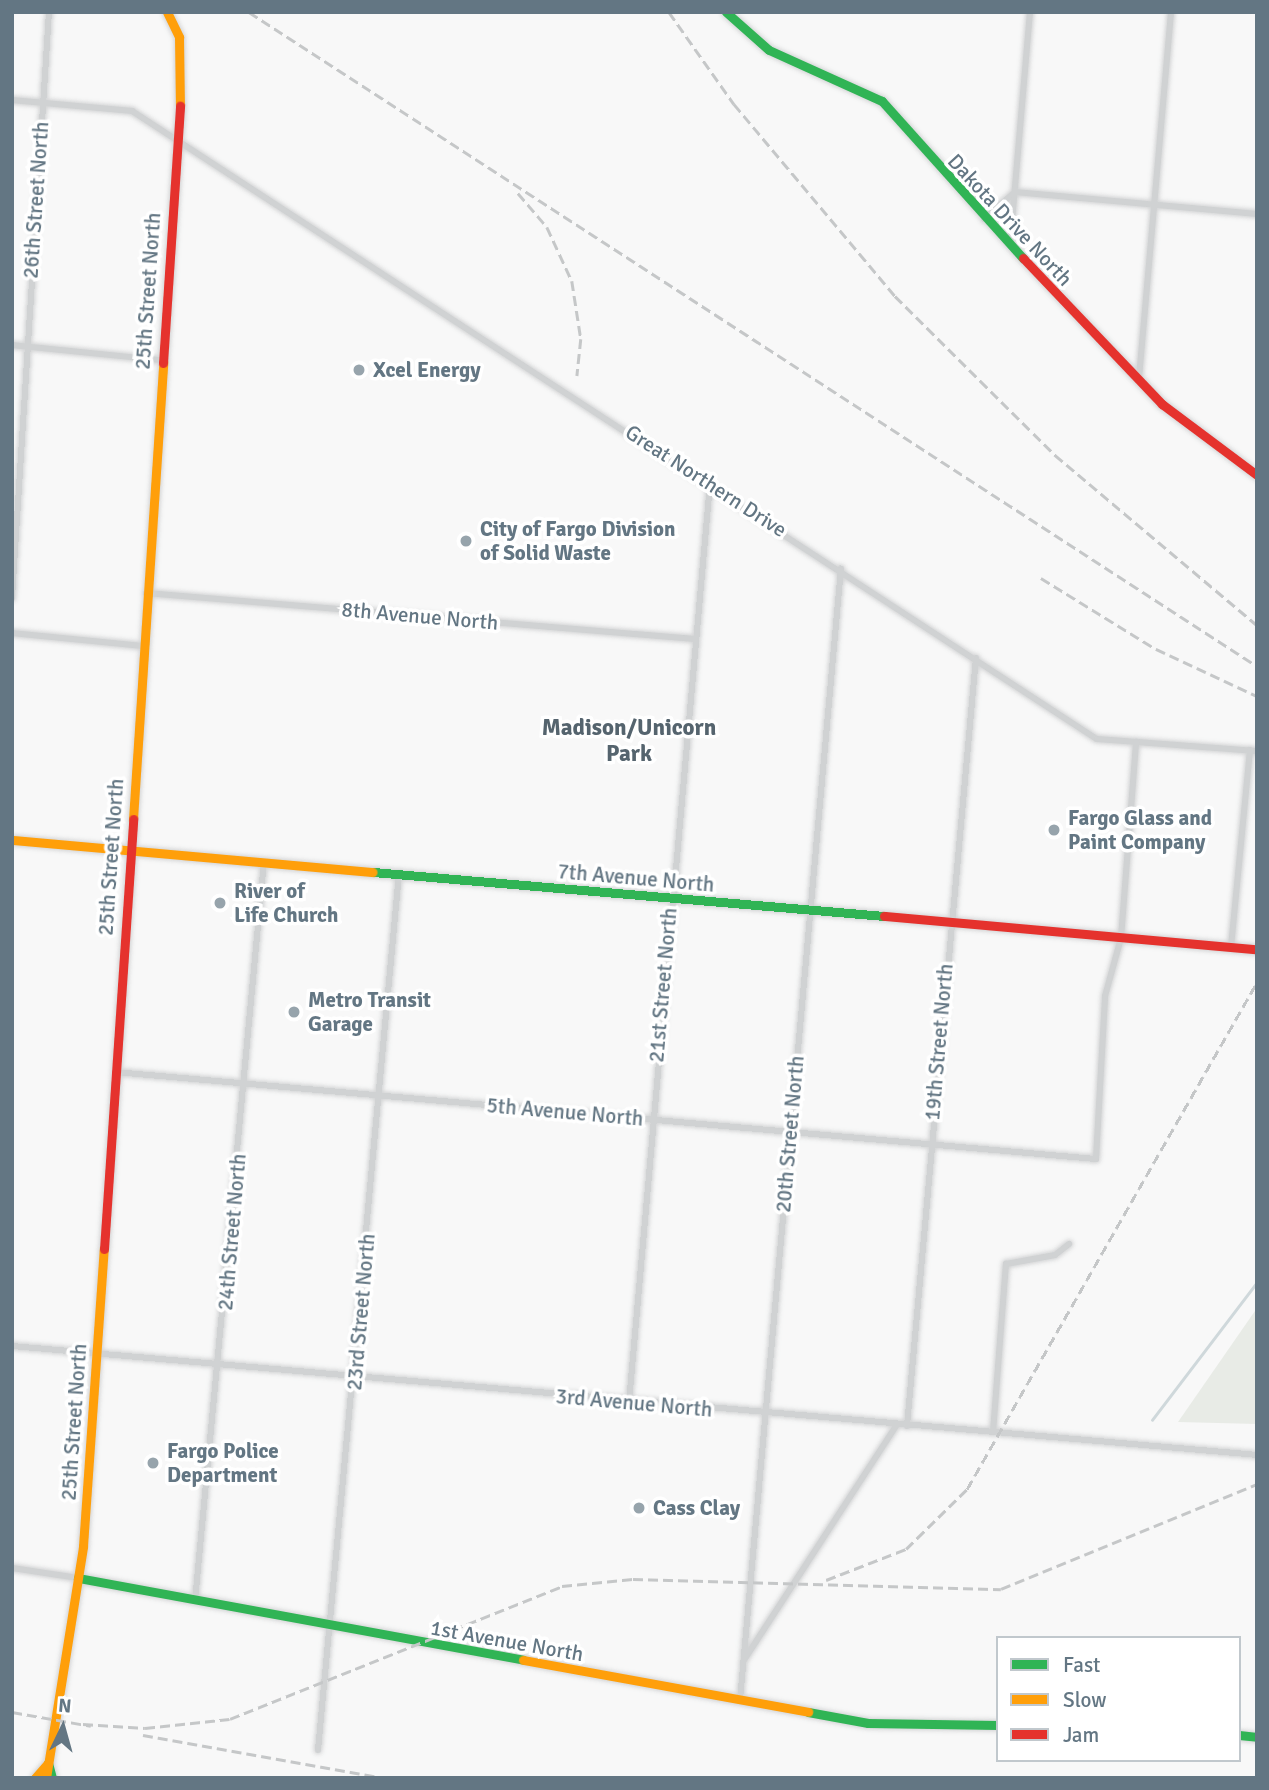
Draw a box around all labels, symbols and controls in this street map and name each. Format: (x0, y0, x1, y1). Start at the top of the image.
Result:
street label: 26th Street North (18, 121, 54, 279)
street label: Dakota Drive North (942, 149, 1078, 291)
street label: 25th Street North (130, 212, 166, 370)
place label: Xcel Energy (373, 357, 481, 383)
marker: Xcel Energy (351, 362, 367, 378)
street label: Great Northern Drive (621, 419, 791, 543)
place label: City of Fargo Division of Solid Waste (480, 516, 675, 566)
marker: City of Fargo Division of Solid Waste (458, 533, 474, 549)
street label: 8th Avenue North (341, 597, 499, 635)
district label: Madison/Unicorn Park (542, 714, 716, 768)
street label: 25th Street North (93, 778, 129, 936)
place label: Fargo Glass and Paint Company (1068, 805, 1212, 855)
marker: Fargo Glass and Paint Company (1046, 822, 1062, 838)
street label: 7th Avenue North (557, 859, 715, 897)
place label: River of Life Church (234, 878, 338, 928)
marker: River of Life Church (212, 895, 228, 911)
street label: 21st Street North (644, 907, 682, 1063)
street label: 19th Street North (920, 962, 958, 1122)
place label: Metro Transit Garage (308, 987, 431, 1037)
marker: Metro Transit Garage (286, 1004, 302, 1020)
street label: 20th Street North (771, 1054, 809, 1214)
street label: 5th Avenue North (486, 1093, 644, 1131)
street label: 24th Street North (213, 1152, 251, 1312)
street label: 23rd Street North (342, 1232, 380, 1392)
street label: 25th Street North (56, 1343, 92, 1501)
street label: 3rd Avenue North (555, 1384, 713, 1422)
place label: Fargo Police Department (167, 1438, 279, 1488)
marker: Fargo Police Department (145, 1455, 161, 1471)
place label: Cass Clay (653, 1495, 740, 1521)
marker: Cass Clay (631, 1500, 647, 1516)
street label: 1st Avenue North (429, 1615, 585, 1667)
legend (996, 1636, 1241, 1762)
text: Fast (1063, 1652, 1100, 1678)
text: Slow (1063, 1687, 1107, 1713)
north arrow (28, 1692, 98, 1762)
text: N (57, 1694, 72, 1719)
text: Jam (1063, 1722, 1099, 1748)

